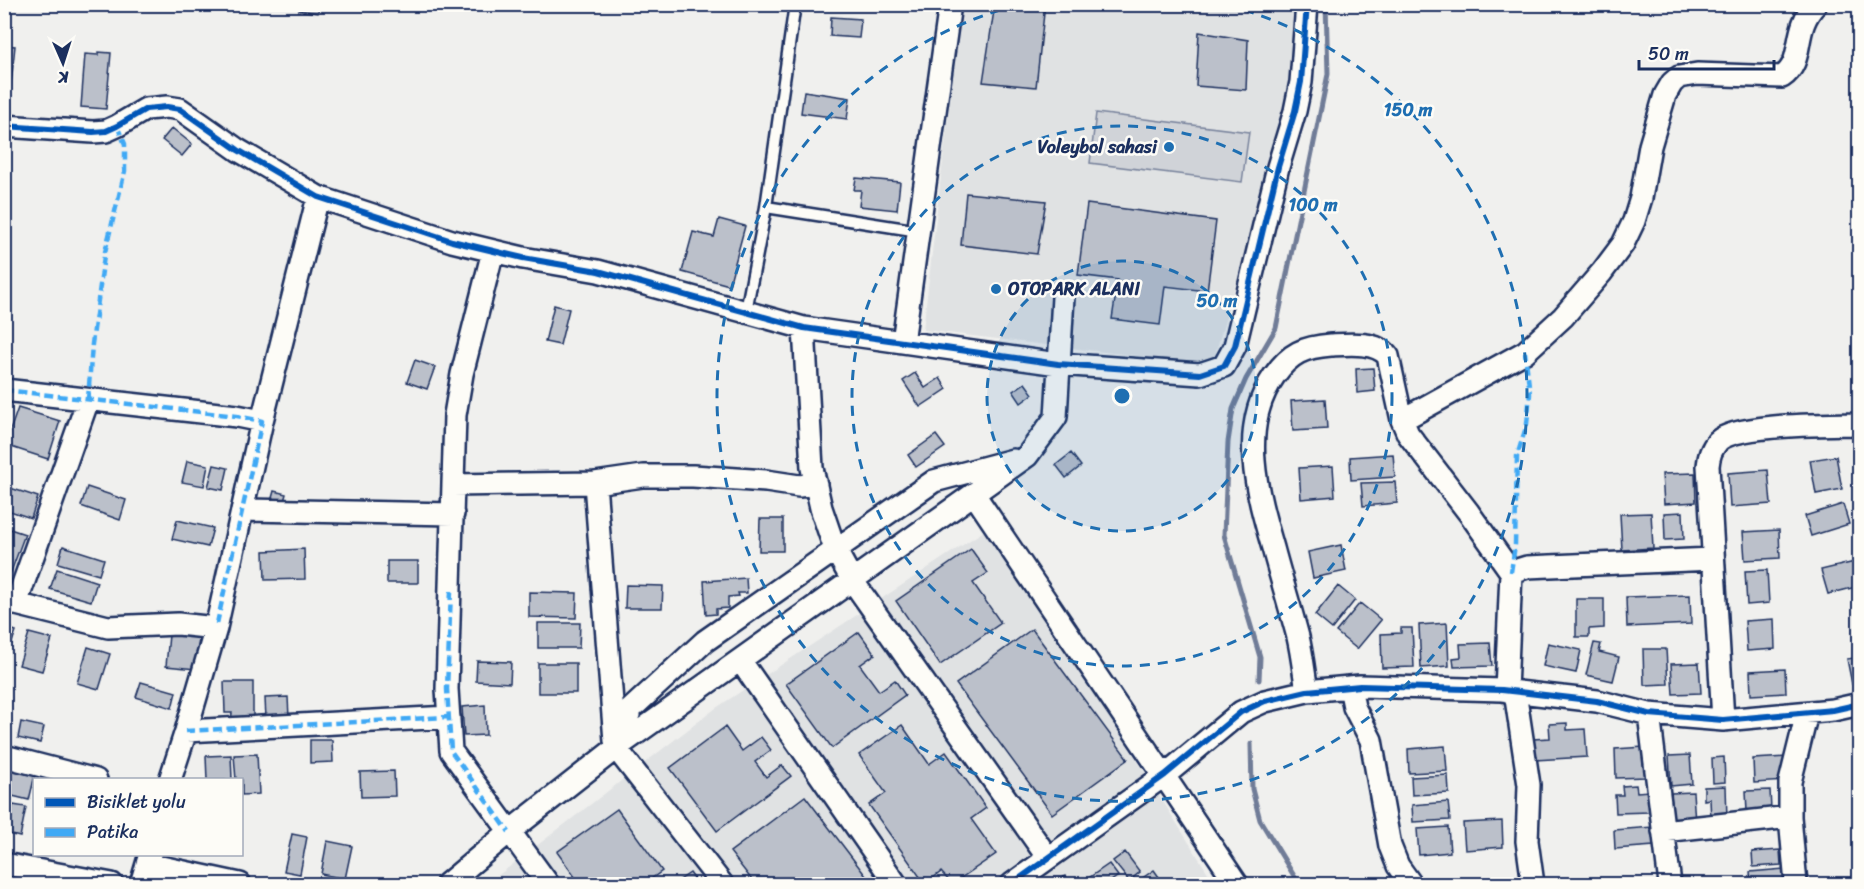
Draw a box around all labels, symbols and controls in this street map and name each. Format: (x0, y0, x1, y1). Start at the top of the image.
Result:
north arrow (33, 33, 93, 93)
scale bar (1639, 33, 1774, 71)
text: 50 m (1648, 38, 1689, 70)
text: K (57, 63, 70, 92)
text: 150 m (1384, 94, 1432, 126)
place label: Voleybol sahasi (1038, 131, 1158, 163)
marker: Voleybol sahasi (1162, 140, 1176, 154)
text: 100 m (1289, 189, 1338, 221)
place label: OTOPARK ALANI (1008, 273, 1140, 305)
marker: OTOPARK ALANI (989, 282, 1003, 296)
text: 50 m (1197, 285, 1238, 317)
centre of rings (1112, 386, 1132, 406)
legend (33, 778, 243, 856)
text: Bisiklet yolu (87, 786, 186, 818)
text: Patika (87, 816, 138, 848)

